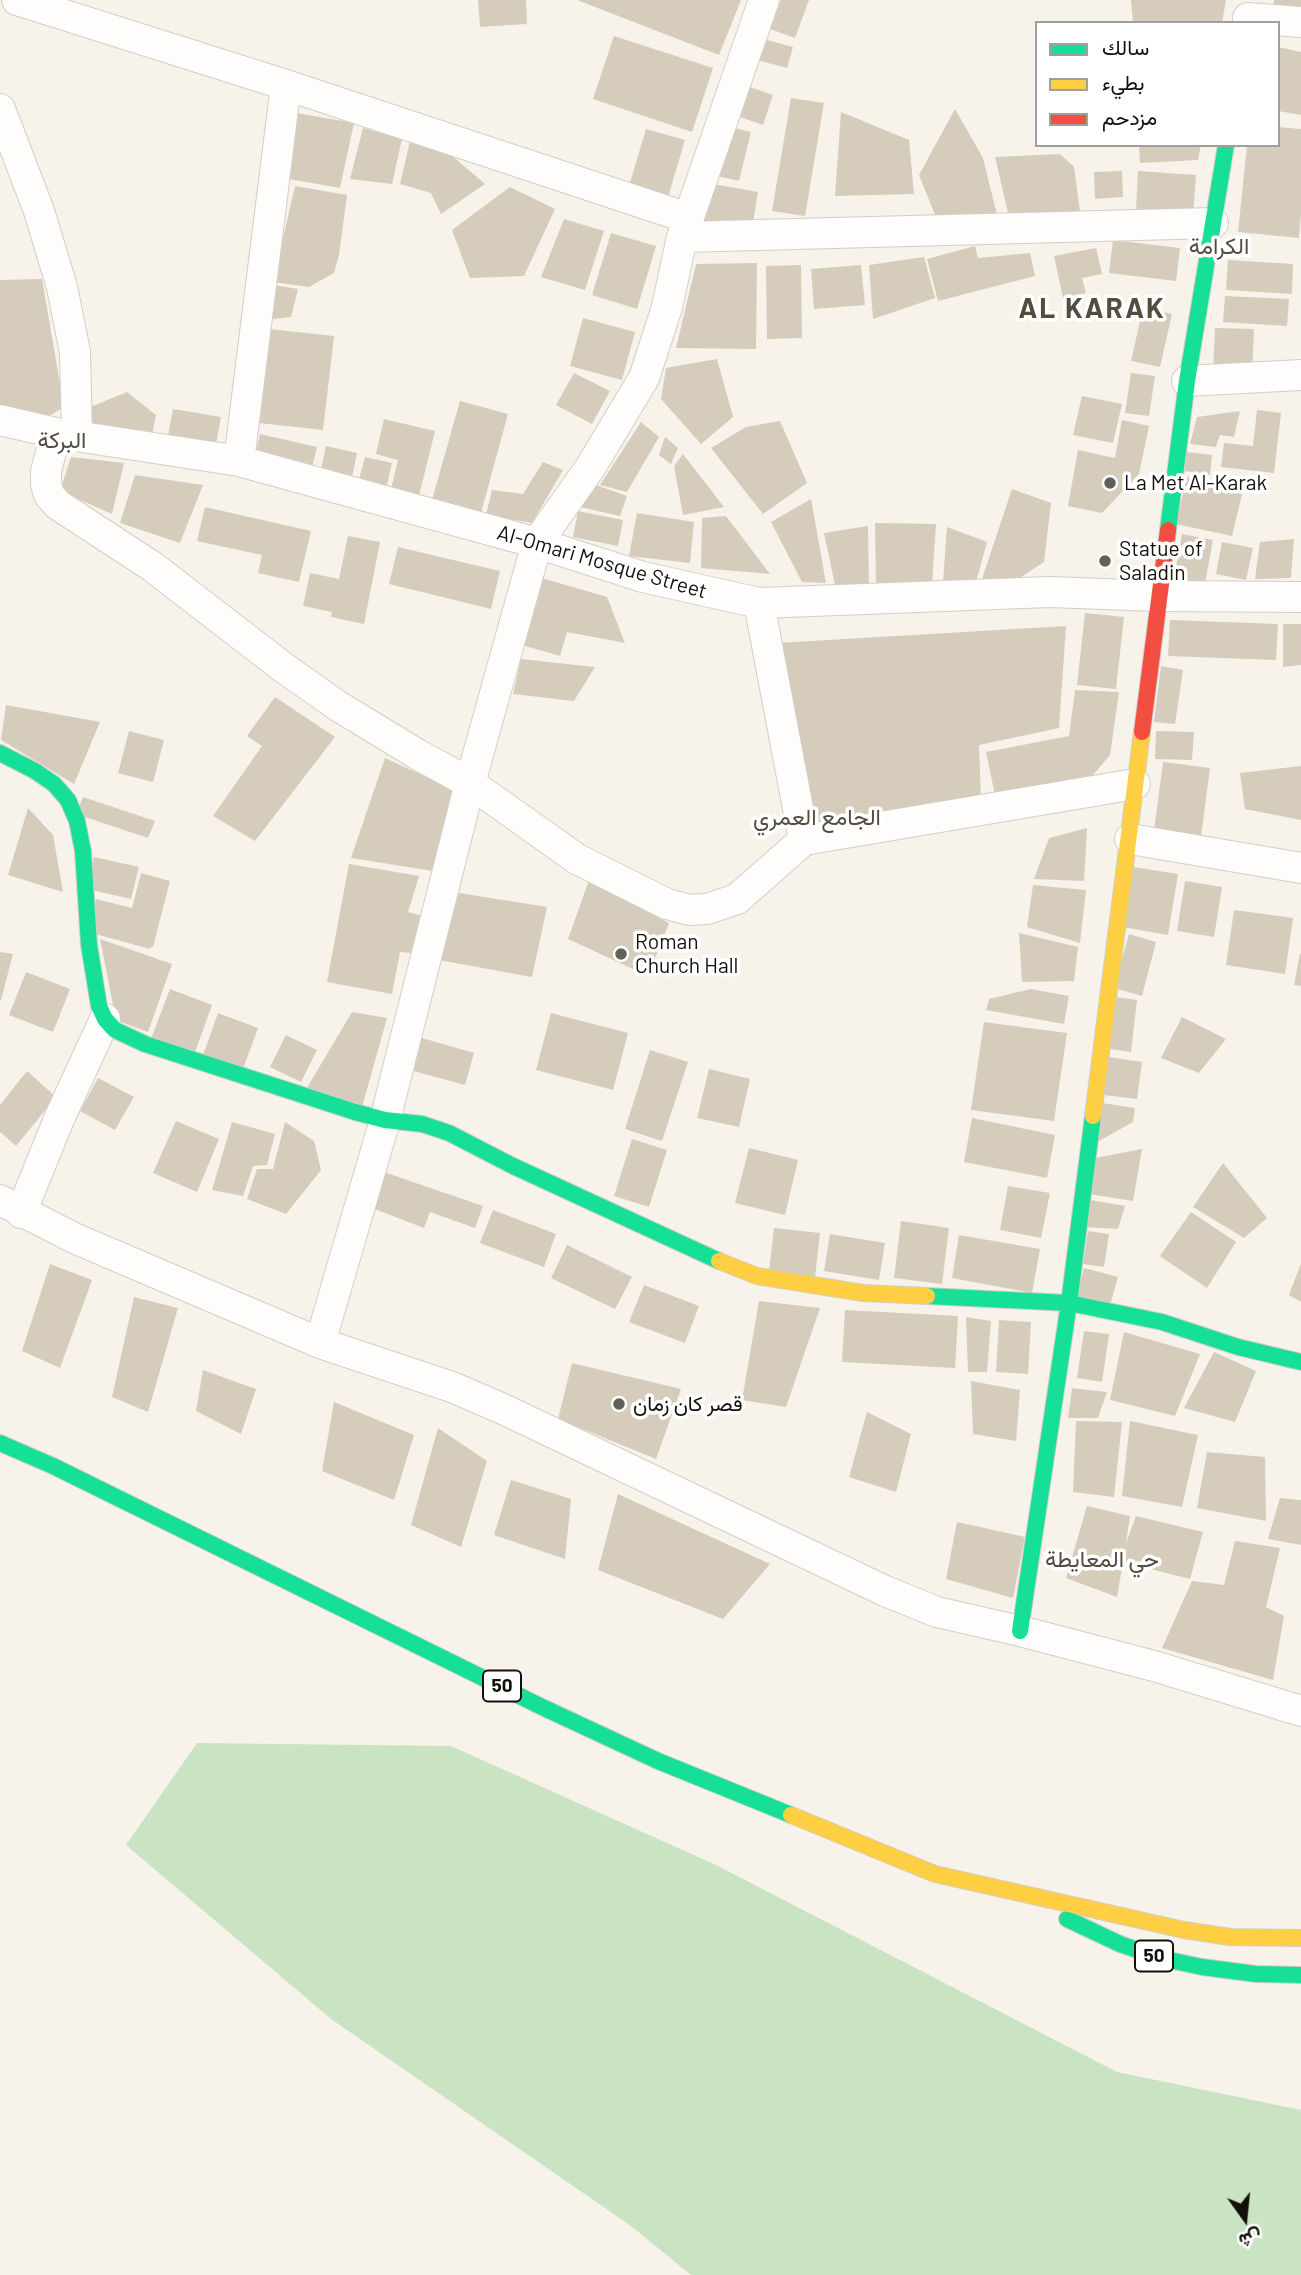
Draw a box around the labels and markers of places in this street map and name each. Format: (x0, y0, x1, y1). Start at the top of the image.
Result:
place label: La Met Al-Karak (1124, 470, 1267, 496)
marker: La Met Al-Karak (1102, 475, 1118, 491)
place label: Statue of Saladin (1119, 536, 1203, 586)
marker: Statue of Saladin (1097, 553, 1113, 569)
place label: Roman Church Hall (635, 929, 738, 979)
marker: Roman Church Hall (613, 946, 629, 962)
place label: قصر كان زمان (633, 1391, 743, 1417)
marker: قصر كان زمان (611, 1396, 627, 1412)

